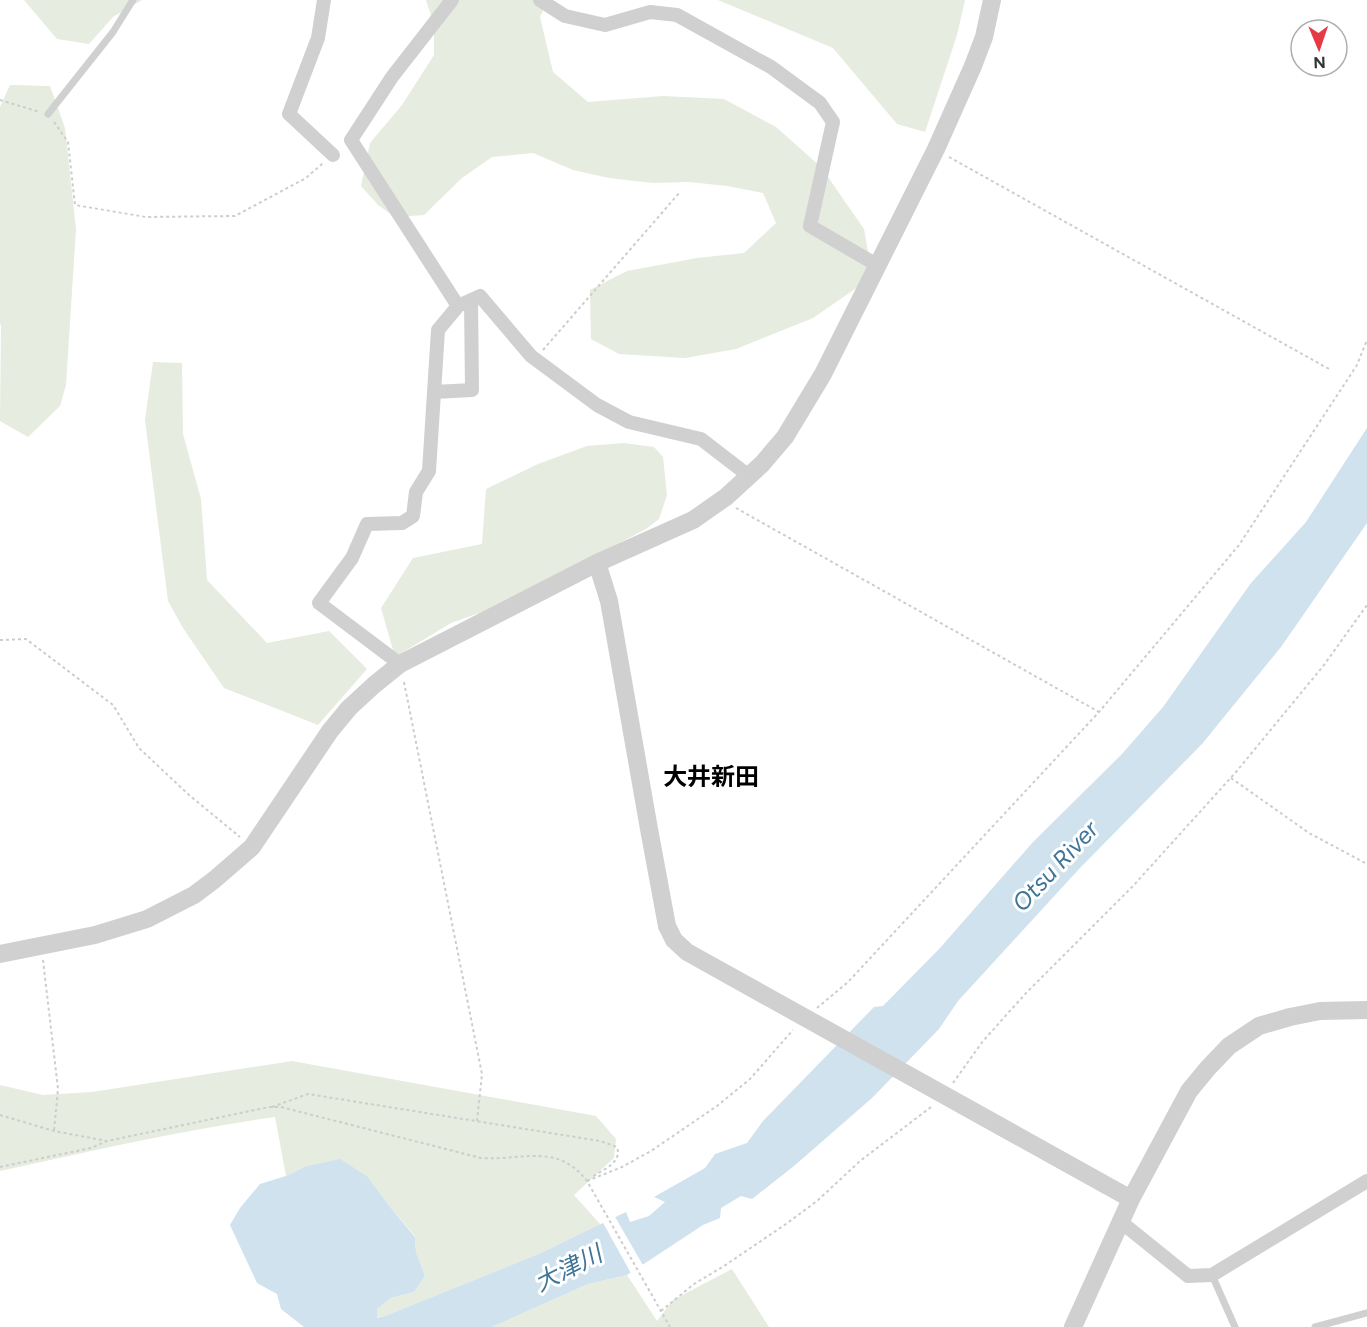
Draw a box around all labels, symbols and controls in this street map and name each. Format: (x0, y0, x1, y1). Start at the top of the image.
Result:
north arrow (1289, 18, 1349, 78)
text: N (1313, 53, 1326, 72)
district label: 大井新田 (663, 762, 759, 791)
water label: Otsu River (1006, 814, 1105, 917)
water label: 大津川 (529, 1237, 609, 1297)

